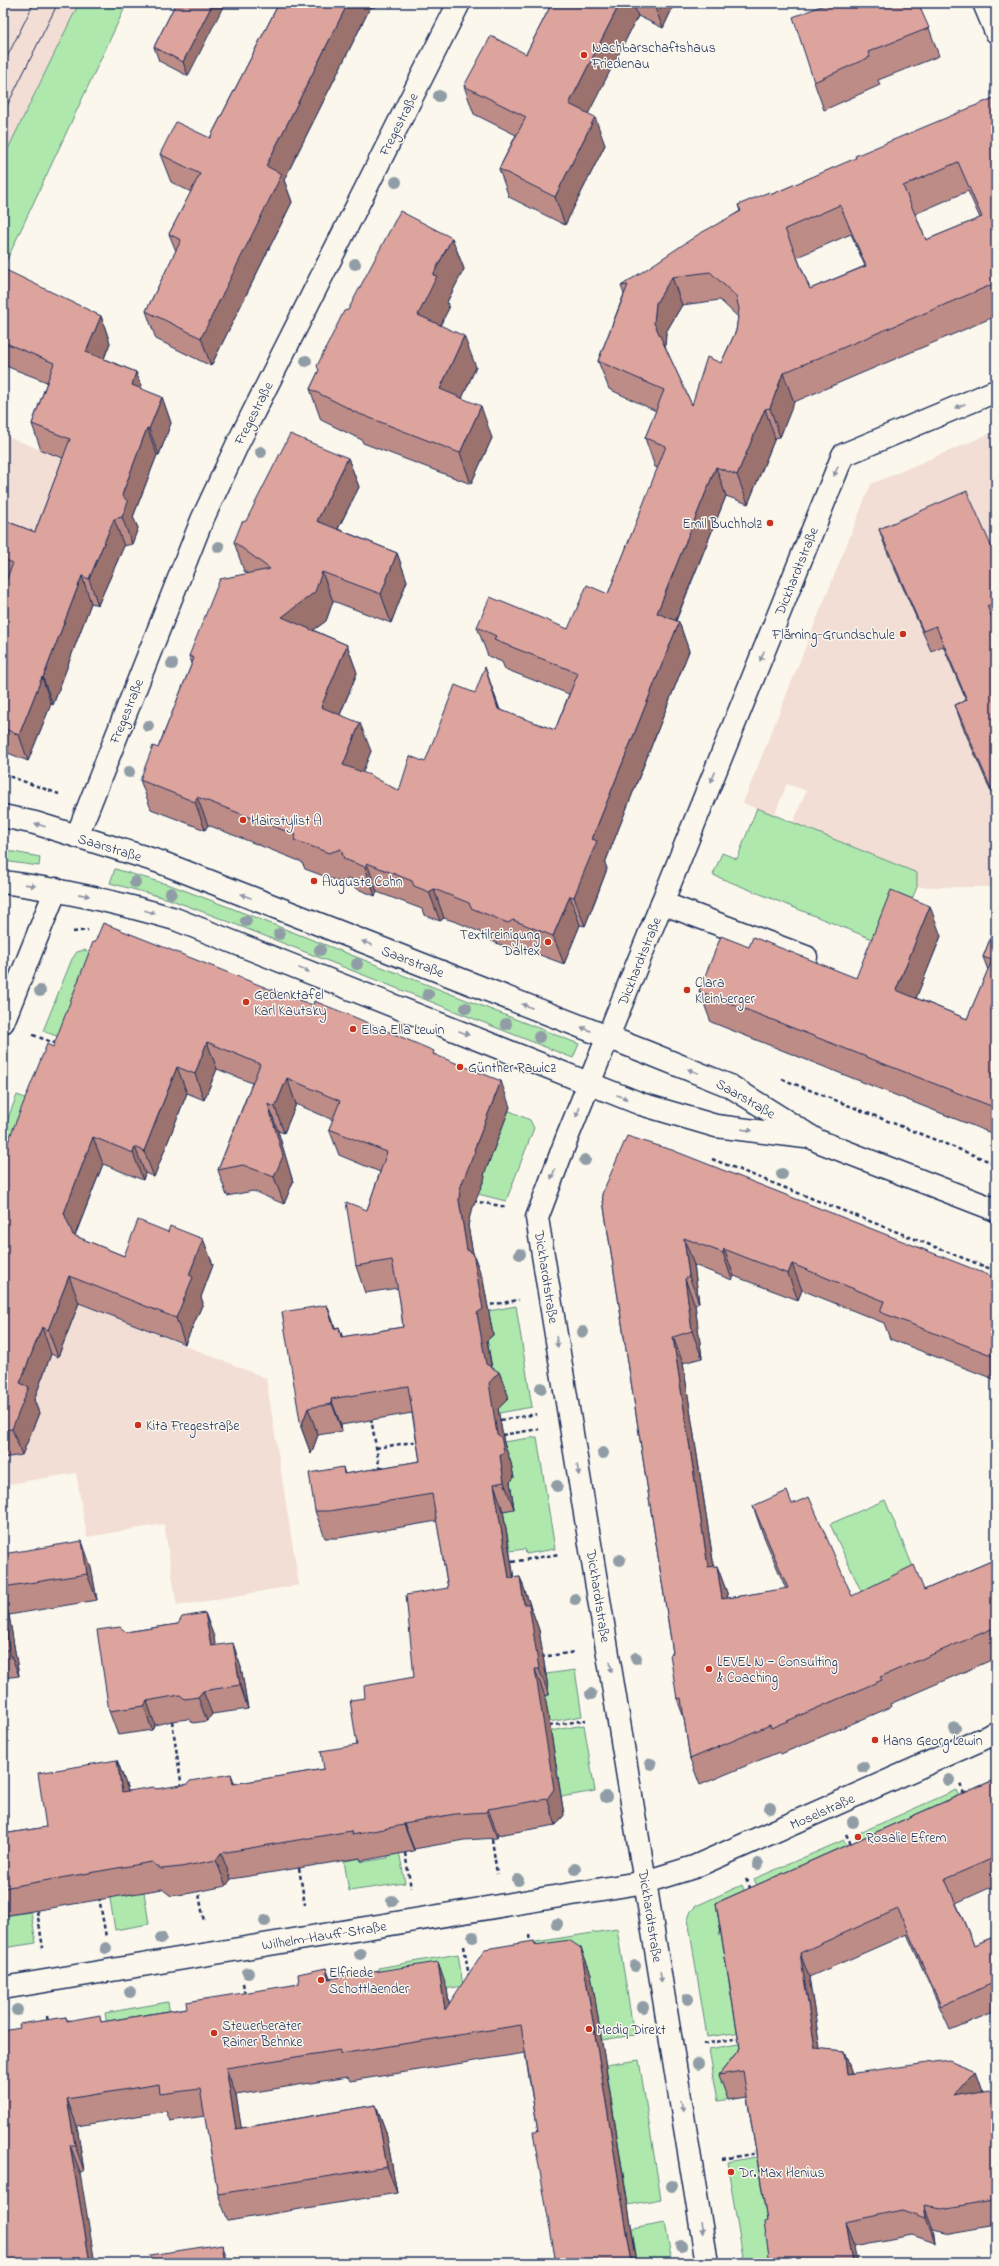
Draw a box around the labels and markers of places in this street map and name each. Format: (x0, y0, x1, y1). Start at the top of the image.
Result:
place label: Nachbarschaftshaus Friedenau (591, 38, 716, 75)
marker: Nachbarschaftshaus Friedenau (579, 50, 589, 60)
place label: Emil Buchholz (682, 514, 762, 535)
marker: Emil Buchholz (765, 518, 775, 528)
place label: Fläming-Grundschule (771, 625, 896, 647)
marker: Fläming-Grundschule (898, 629, 908, 639)
place label: Hairstylist A (251, 811, 322, 833)
marker: Hairstylist A (238, 815, 248, 825)
place label: Auguste Cohn (322, 872, 403, 894)
marker: Auguste Cohn (309, 876, 319, 886)
place label: Textilreinigung Daltex (460, 925, 540, 962)
marker: Textilreinigung Daltex (543, 937, 553, 947)
place label: Clara Kleinberger (695, 973, 755, 1011)
place label: Gedenktafel Karl Kautsky (254, 985, 327, 1023)
marker: Clara Kleinberger (682, 985, 692, 995)
marker: Gedenktafel Karl Kautsky (241, 997, 251, 1007)
place label: Elsa Ella Lewin (361, 1020, 444, 1041)
marker: Elsa Ella Lewin (348, 1024, 358, 1034)
place label: Günther Rawicz (468, 1058, 556, 1079)
marker: Günther Rawicz (455, 1062, 465, 1072)
place label: Kita Fregestraße (146, 1416, 240, 1438)
marker: Kita Fregestraße (133, 1420, 143, 1430)
place label: LEVEL N — Consulting & Coaching (717, 1652, 838, 1690)
marker: LEVEL N — Consulting & Coaching (704, 1664, 714, 1674)
place label: Hans Georg Lewin (883, 1731, 983, 1753)
marker: Hans Georg Lewin (870, 1735, 880, 1745)
place label: Rosalie Efrem (866, 1828, 947, 1849)
marker: Rosalie Efrem (853, 1832, 863, 1842)
place label: Elfriede Schottlaender (329, 1963, 410, 2000)
marker: Elfriede Schottlaender (316, 1975, 326, 1985)
place label: Steuerberater Rainer Behnke (222, 2016, 303, 2053)
place label: Mediq Direkt (597, 2020, 666, 2041)
marker: Mediq Direkt (584, 2024, 594, 2034)
marker: Steuerberater Rainer Behnke (209, 2028, 219, 2038)
place label: Dr. Max Henius (738, 2163, 825, 2184)
marker: Dr. Max Henius (726, 2167, 736, 2177)

